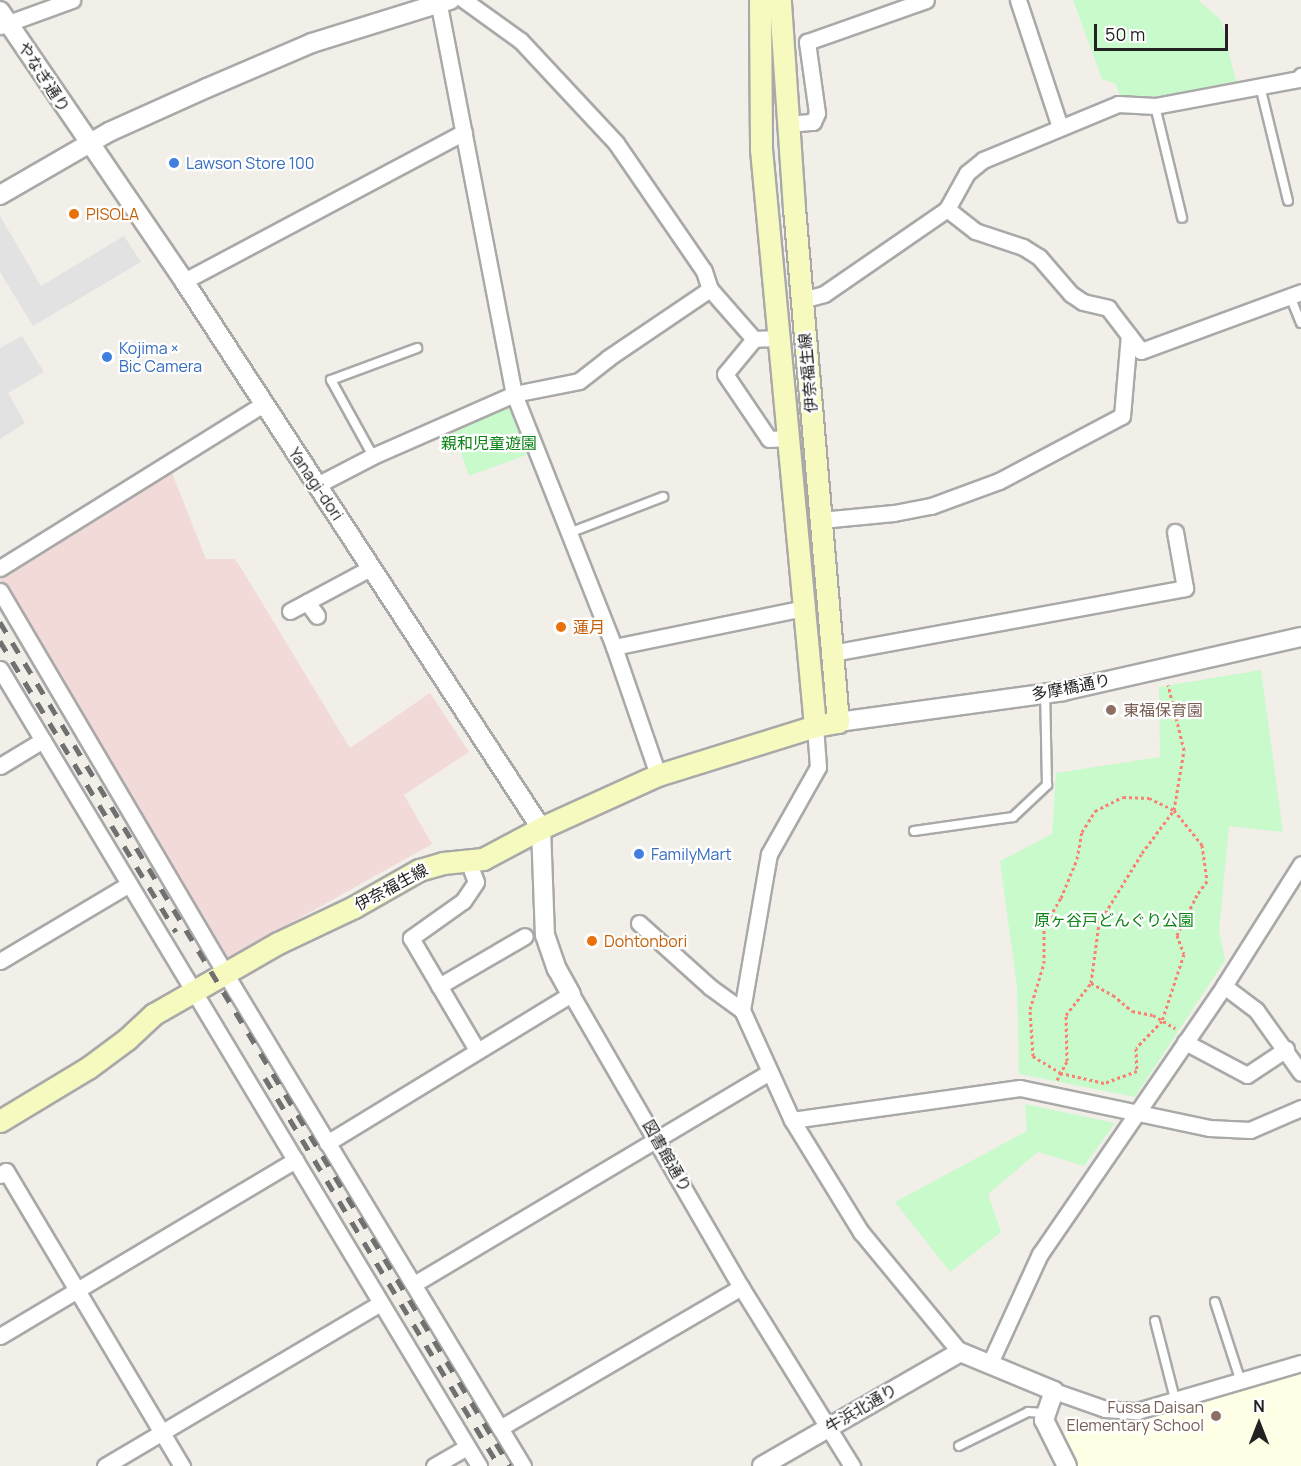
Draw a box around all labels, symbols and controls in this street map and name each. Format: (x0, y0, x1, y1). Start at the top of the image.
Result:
scale bar (1097, 12, 1230, 50)
text: 50 m (1105, 22, 1145, 46)
street label: やなぎ通り (14, 38, 74, 116)
place label: Lawson Store 100 (186, 153, 315, 173)
marker: Lawson Store 100 (167, 156, 181, 170)
place label: PISOLA (86, 204, 139, 224)
marker: PISOLA (67, 207, 81, 221)
street label: 伊奈福生線 (795, 332, 821, 414)
place label: Kojima × Bic Camera (119, 338, 202, 376)
marker: Kojima × Bic Camera (100, 350, 114, 364)
park label: 親和児童遊園 (441, 433, 537, 453)
street label: Yanagi-dori (285, 444, 347, 524)
place label: 蓮月 (573, 617, 605, 637)
marker: 蓮月 (554, 620, 568, 634)
street label: 多摩橋通り (1030, 670, 1112, 704)
place label: 東福保育園 (1123, 700, 1203, 720)
marker: 東福保育園 (1104, 703, 1118, 717)
place label: FamilyMart (651, 844, 732, 864)
marker: FamilyMart (632, 847, 646, 861)
street label: 伊奈福生線 (351, 860, 431, 914)
park label: 原ヶ谷戸どんぐり公園 (1034, 910, 1194, 930)
place label: Dohtonbori (604, 931, 687, 951)
marker: Dohtonbori (585, 934, 599, 948)
street label: 図書館通り (639, 1117, 695, 1195)
street label: 牛浜北通り (822, 1380, 900, 1436)
north arrow (1229, 1394, 1289, 1454)
text: N (1253, 1395, 1265, 1417)
place label: Fussa Daisan Elementary School (1066, 1397, 1204, 1435)
marker: Fussa Daisan Elementary School (1209, 1409, 1223, 1423)

